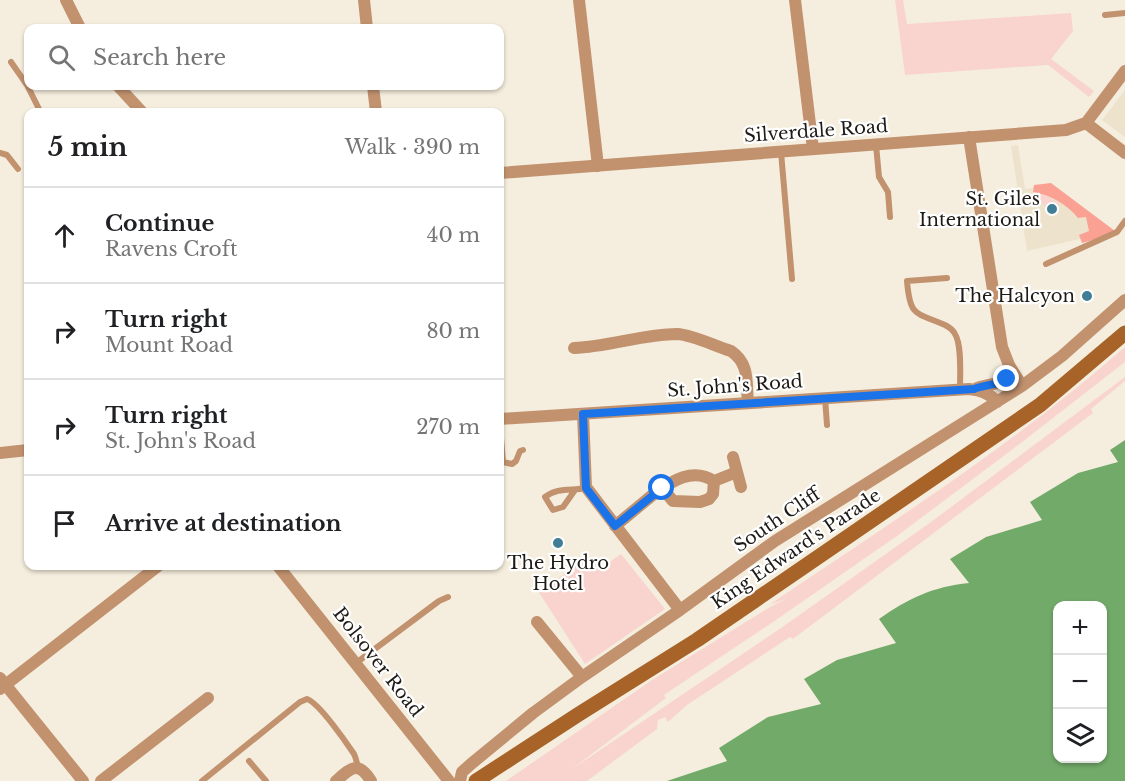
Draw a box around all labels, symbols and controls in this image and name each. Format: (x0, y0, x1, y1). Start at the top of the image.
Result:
search box (24, 24, 504, 90)
icon: search (45, 41, 78, 74)
text: Search here (93, 44, 226, 71)
street label: Silverdale Road (743, 115, 889, 147)
text: 5 min (48, 131, 127, 163)
text: Walk · 390 m (345, 135, 480, 159)
place label: St. Giles International (919, 188, 1040, 231)
marker: St. Giles International (1045, 202, 1059, 216)
text: Continue (105, 210, 214, 237)
icon: ahead (48, 219, 81, 252)
text: 40 m (427, 223, 480, 247)
text: Ravens Croft (105, 237, 238, 261)
place label: The Halcyon (955, 285, 1075, 307)
marker: The Halcyon (1080, 289, 1094, 303)
text: Turn right (105, 306, 227, 333)
icon: right (48, 315, 81, 348)
text: 80 m (426, 319, 480, 343)
text: Mount Road (105, 333, 233, 357)
route end (993, 365, 1019, 391)
street label: St. John's Road (666, 370, 804, 402)
text: Turn right (105, 402, 227, 429)
icon: right (48, 411, 81, 444)
text: 270 m (416, 415, 480, 439)
text: St. John's Road (105, 429, 256, 453)
route start (648, 474, 674, 500)
street label: South Cliff (730, 482, 826, 557)
street label: King Edward's Parade (707, 484, 885, 614)
icon: arrive (48, 507, 81, 540)
text: Arrive at destination (105, 510, 342, 537)
marker: The Hydro Hotel (551, 536, 565, 550)
place label: The Hydro Hotel (507, 552, 609, 595)
map controls (1053, 601, 1107, 763)
button: + (1053, 601, 1107, 655)
street label: Bolsover Road (328, 603, 428, 721)
button: − (1053, 655, 1107, 709)
button: layers (1053, 709, 1107, 763)

